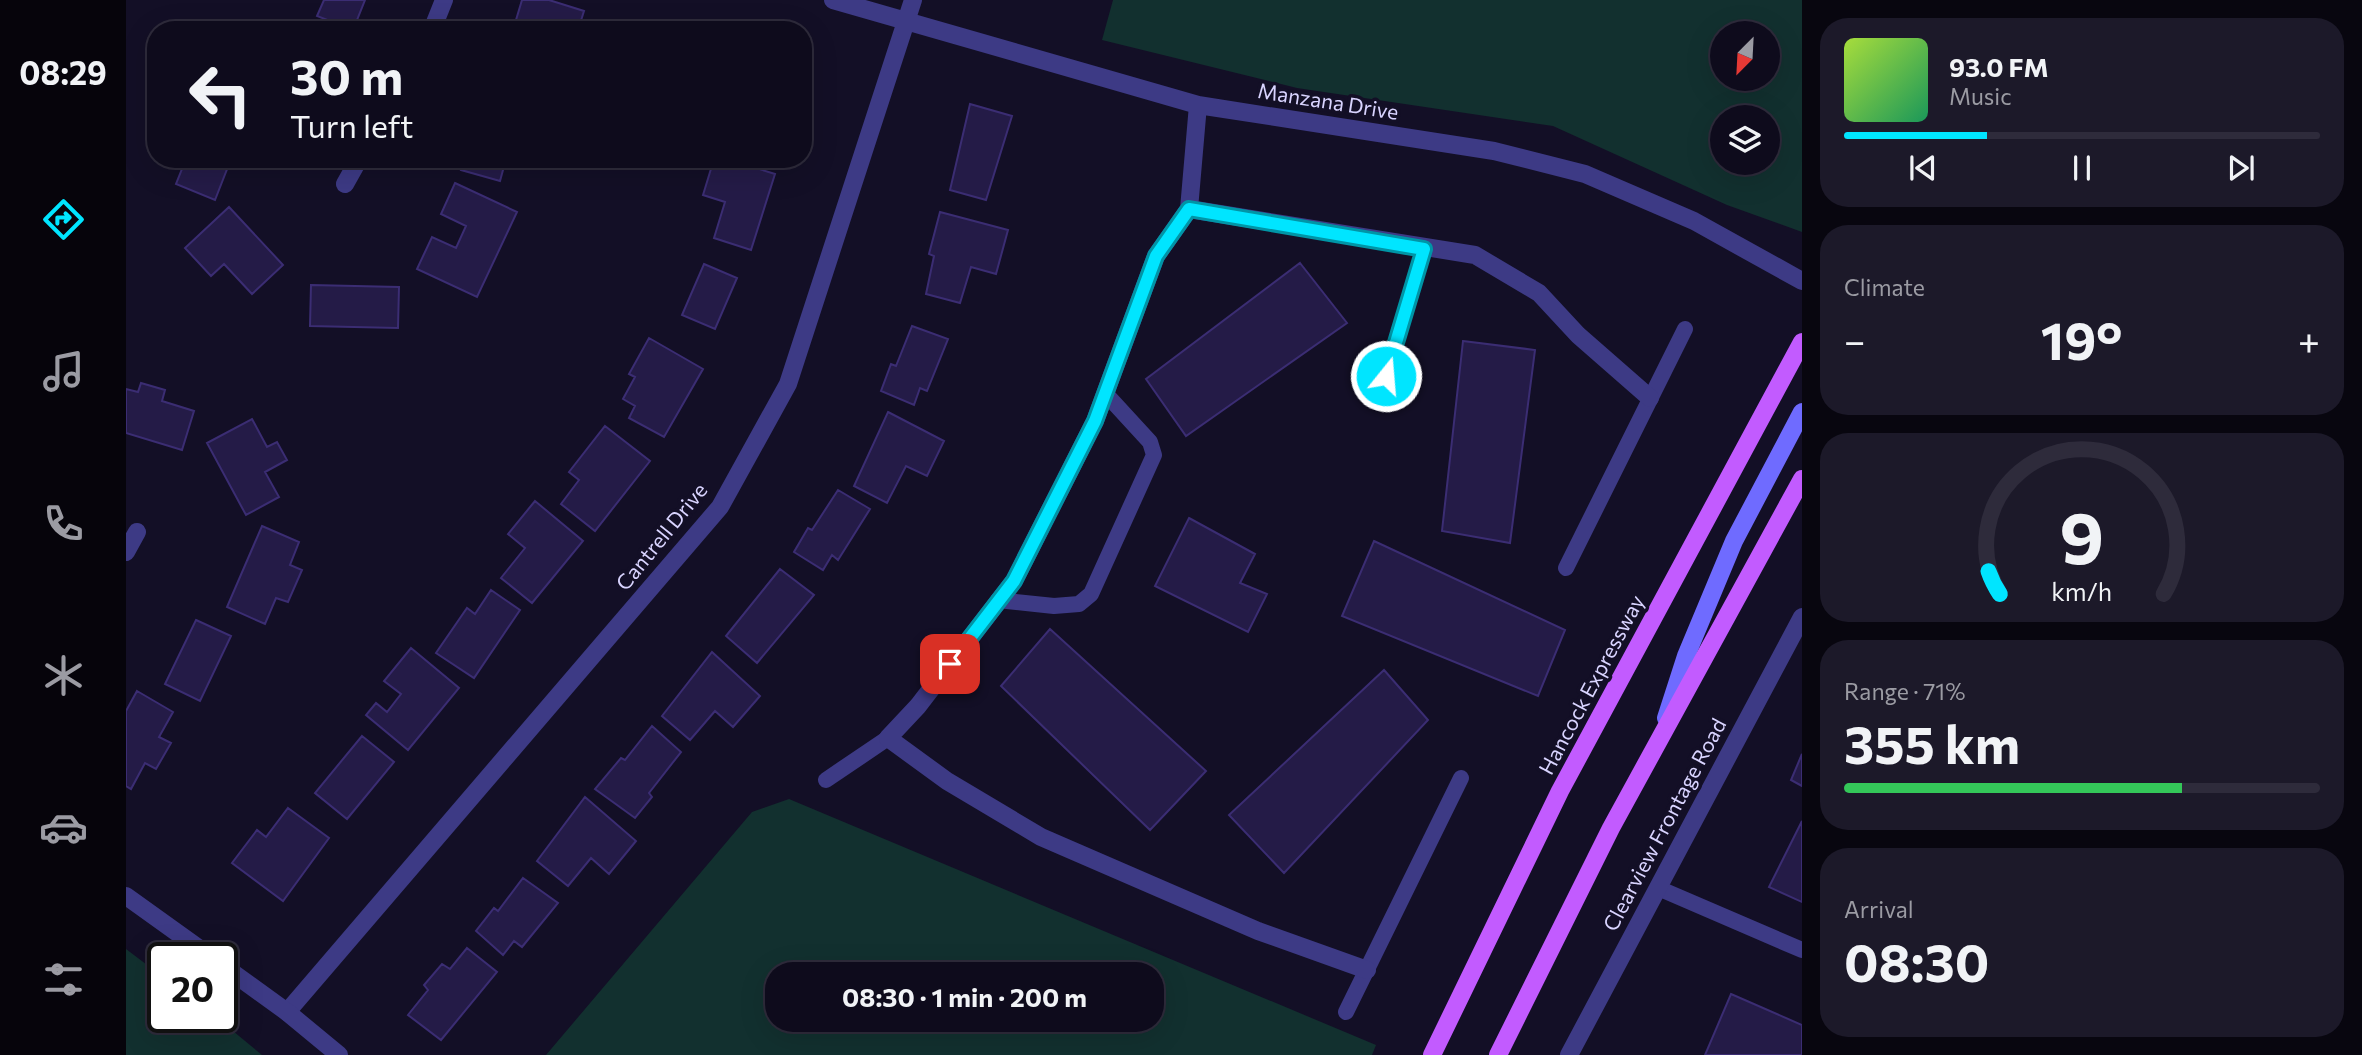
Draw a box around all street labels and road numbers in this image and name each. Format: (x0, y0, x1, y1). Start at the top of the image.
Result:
street label: Manzana Drive (1256, 77, 1400, 124)
street label: Cantrell Drive (610, 477, 712, 595)
street label: Hancock Expressway (1533, 590, 1649, 778)
street label: Clearview Frontage Road (1597, 714, 1730, 935)

